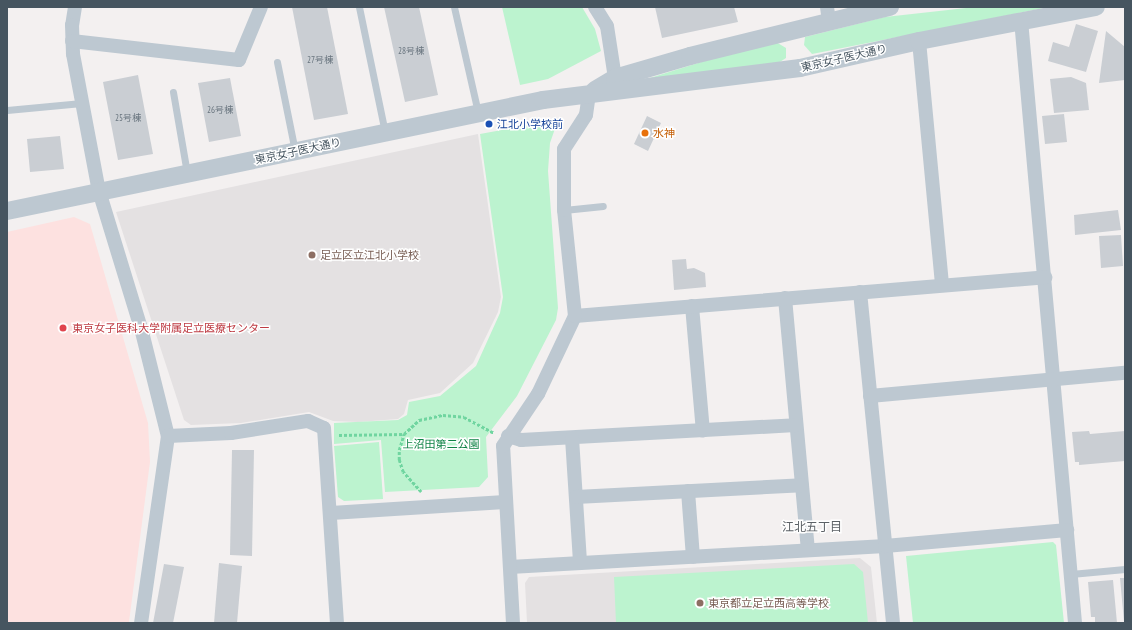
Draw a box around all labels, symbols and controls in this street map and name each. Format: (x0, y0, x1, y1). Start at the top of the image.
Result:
street label: 東京女子医大通り (800, 42, 888, 74)
house number: 28号棟 (398, 46, 424, 56)
house number: 27号棟 (307, 55, 333, 65)
house number: 26号棟 (207, 105, 233, 115)
house number: 25号棟 (115, 113, 141, 123)
place label: 江北小学校前 (497, 117, 563, 131)
marker: 江北小学校前 (484, 119, 494, 129)
place label: 水神 (653, 126, 675, 140)
marker: 水神 (640, 128, 650, 138)
street label: 東京女子医大通り (254, 135, 342, 167)
place label: 足立区立江北小学校 (320, 248, 419, 262)
marker: 足立区立江北小学校 (307, 250, 317, 260)
place label: 東京女子医科大学附属足立医療センター (72, 321, 270, 335)
marker: 東京女子医科大学附属足立医療センター (57, 322, 69, 334)
park label: 上沼田第二公園 (403, 437, 479, 451)
district label: 江北五丁目 (782, 520, 842, 534)
place label: 東京都立足立西高等学校 (708, 596, 829, 610)
marker: 東京都立足立西高等学校 (695, 598, 705, 608)

